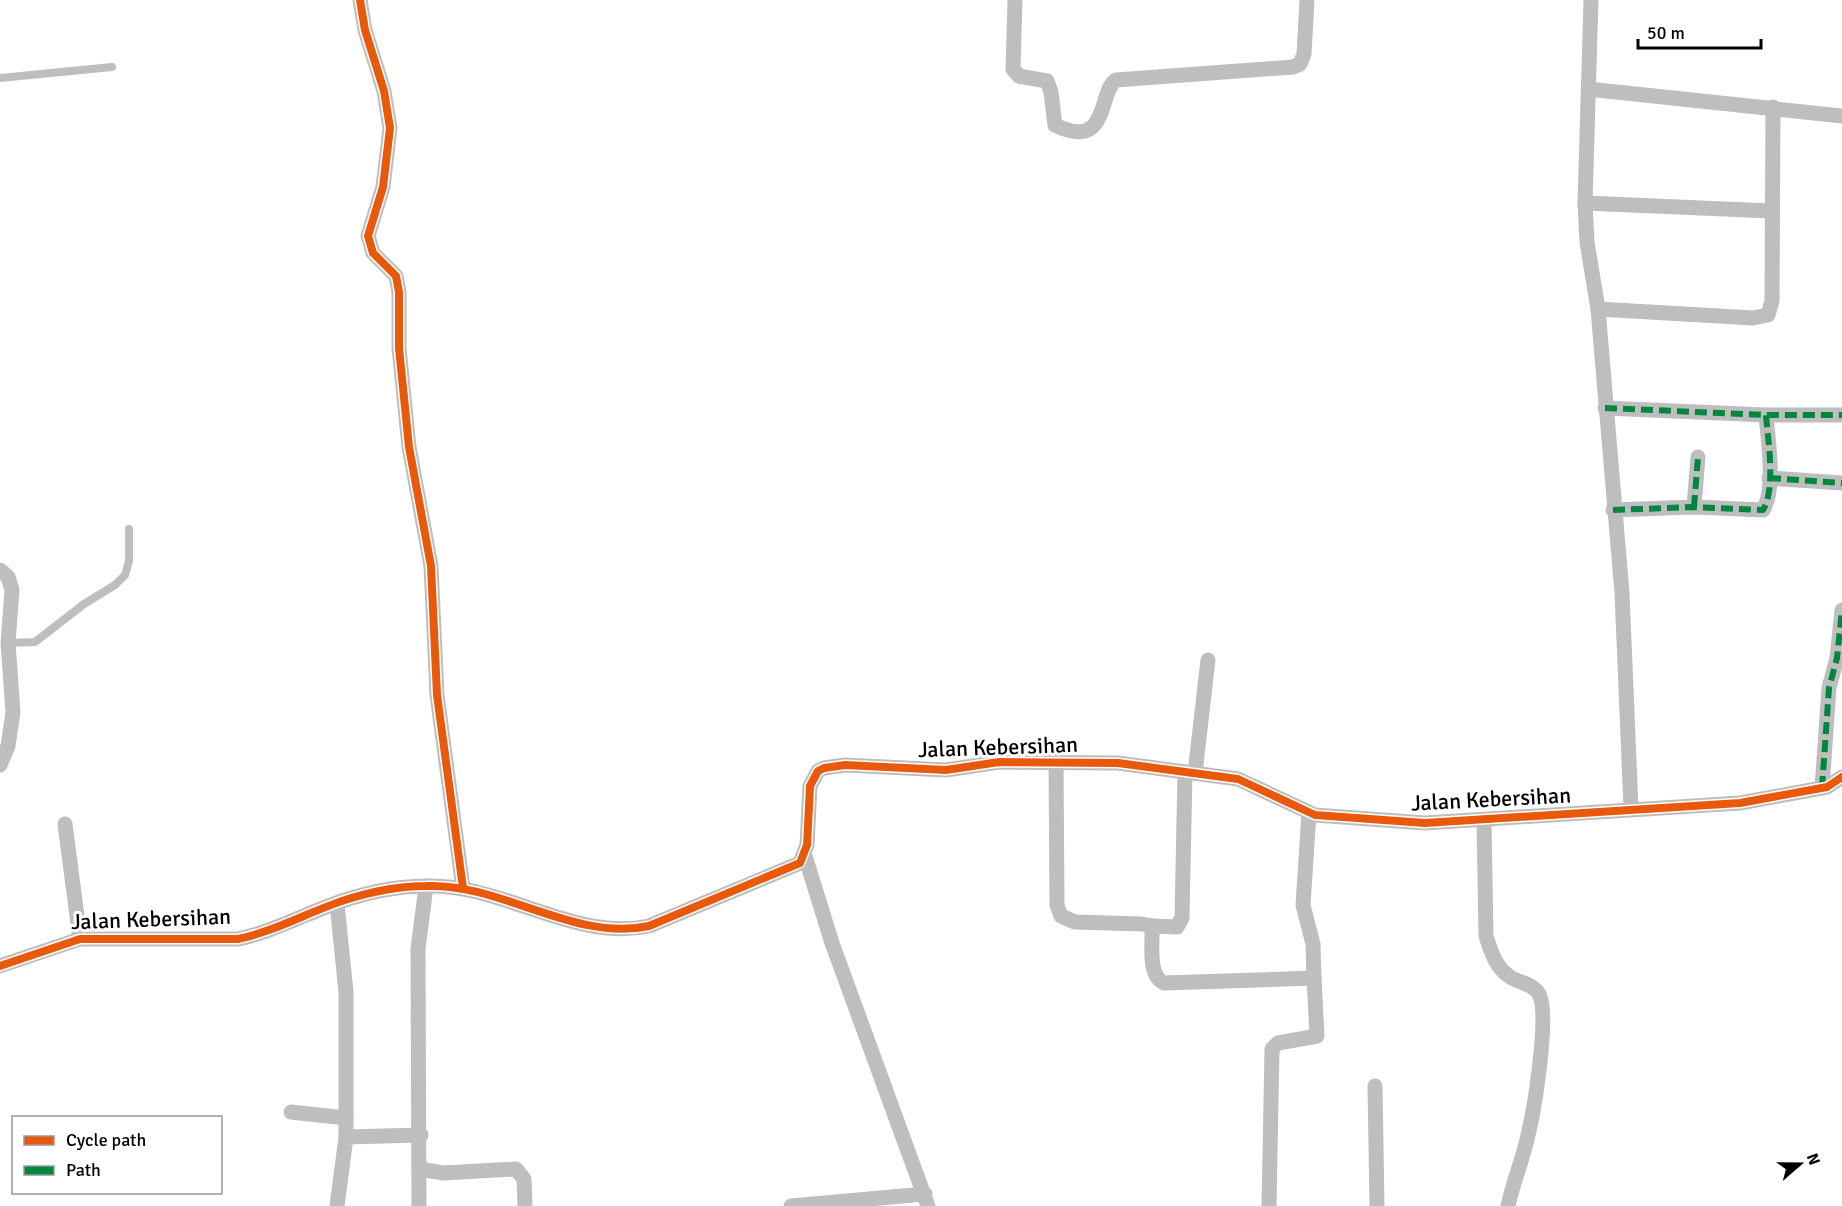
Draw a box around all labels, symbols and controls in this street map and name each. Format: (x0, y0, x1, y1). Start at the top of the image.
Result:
scale bar (1638, 12, 1761, 50)
text: 50 m (1647, 22, 1685, 44)
street label: Jalan Kebersihan (917, 731, 1079, 763)
street label: Jalan Kebersihan (1410, 781, 1572, 817)
street label: Jalan Kebersihan (70, 903, 232, 935)
legend (12, 1116, 222, 1194)
text: Cycle path (66, 1129, 146, 1151)
north arrow (1770, 1134, 1830, 1194)
text: N (1802, 1151, 1824, 1168)
text: Path (66, 1159, 101, 1181)

